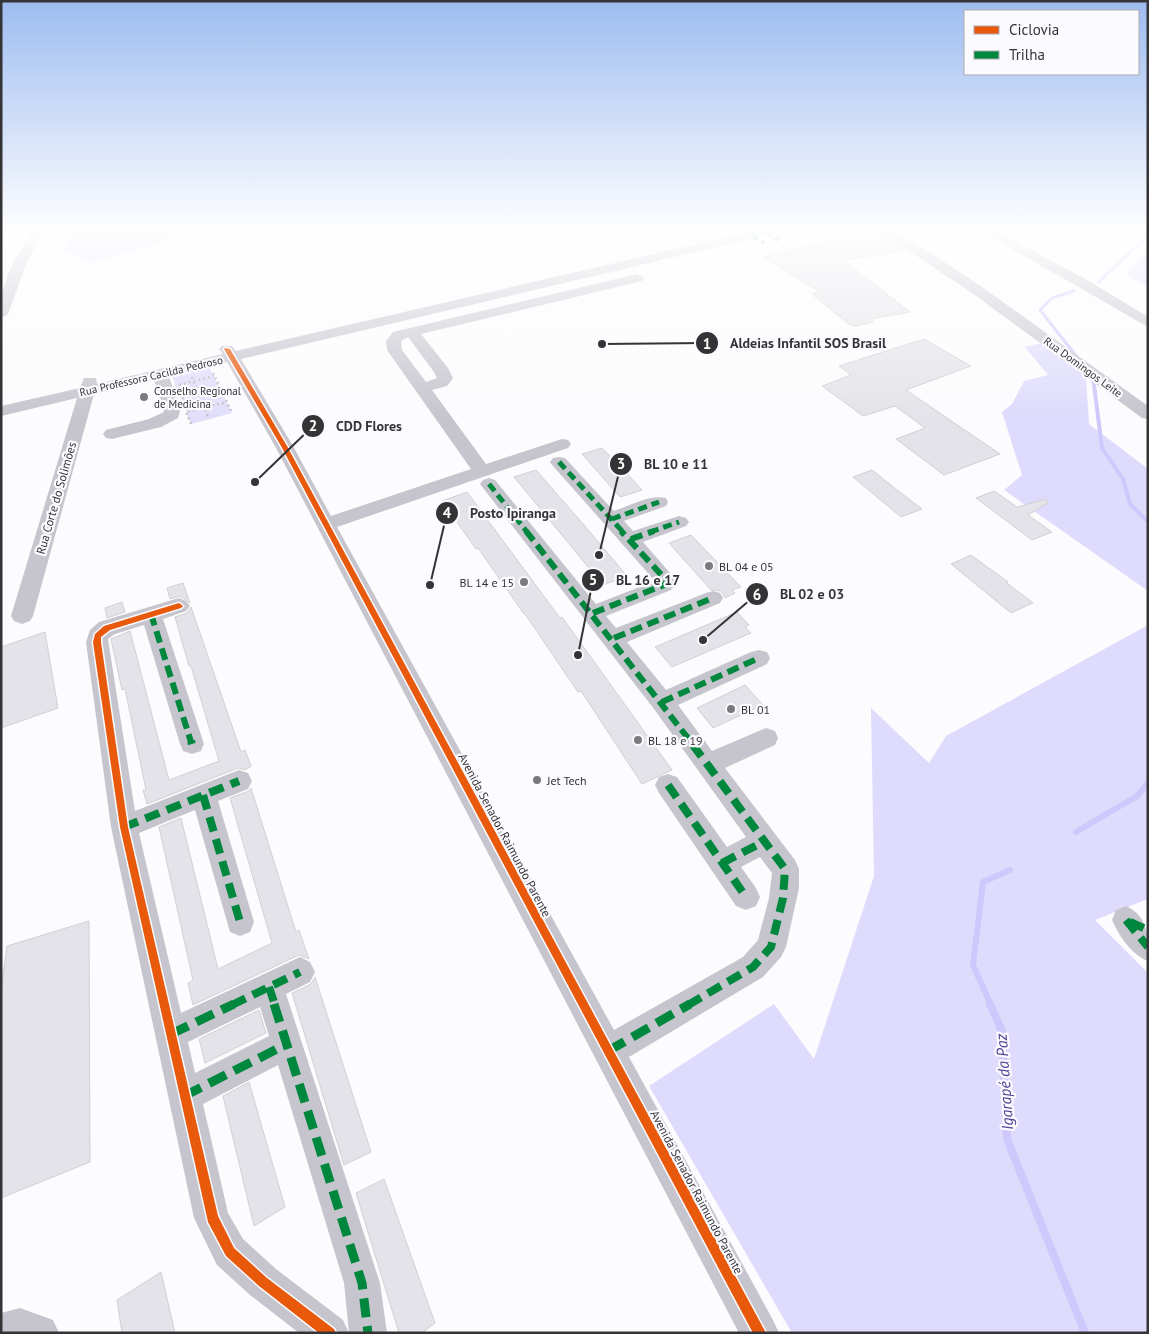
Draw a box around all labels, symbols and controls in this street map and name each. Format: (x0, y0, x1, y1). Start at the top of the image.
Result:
legend (964, 10, 1139, 75)
text: Ciclovia (1009, 20, 1059, 39)
text: Trilha (1009, 45, 1045, 64)
callout: Aldeias Infantil SOS Brasil (694, 329, 896, 358)
text: 1 (703, 334, 711, 353)
text: Aldeias Infantil SOS Brasil (730, 334, 887, 352)
street label: Rua Domingos Leite (1041, 334, 1125, 400)
street label: Rua Professora Cacilda Pedroso (78, 353, 224, 399)
place label: Conselho Regional de Medicina (154, 384, 242, 411)
marker: Conselho Regional de Medicina (138, 391, 150, 403)
callout: CDD Flores (300, 412, 412, 441)
text: 2 (309, 416, 317, 435)
text: CDD Flores (336, 417, 402, 435)
street label: Rua Corte do Solimões (33, 440, 79, 556)
callout: BL 10 e 11 (609, 450, 719, 479)
text: 3 (617, 454, 625, 473)
text: BL 10 e 11 (644, 455, 708, 473)
callout: Posto Ipiranga (435, 498, 566, 527)
text: 4 (443, 503, 452, 522)
text: Posto Ipiranga (470, 504, 556, 522)
place label: BL 04 e 05 (719, 559, 774, 574)
marker: BL 04 e 05 (703, 560, 715, 572)
callout: BL 16 e 17 (580, 566, 690, 595)
text: 5 (589, 570, 597, 589)
text: BL 16 e 17 (616, 571, 680, 589)
place label: BL 14 e 15 (459, 575, 514, 590)
marker: BL 14 e 15 (518, 576, 530, 588)
callout: BL 02 e 03 (744, 580, 854, 609)
text: 6 (753, 585, 761, 604)
text: BL 02 e 03 (780, 585, 844, 603)
place label: BL 01 (741, 702, 770, 717)
marker: BL 01 (725, 703, 737, 715)
place label: BL 18 e 19 (648, 733, 703, 748)
marker: BL 18 e 19 (632, 734, 644, 746)
street label: Avenida Senador Raimundo Parente (455, 751, 555, 919)
place label: Jet Tech (546, 773, 587, 788)
marker: Jet Tech (531, 774, 543, 786)
water label: Igarapé da Paz (991, 1032, 1017, 1131)
street label: Avenida Senador Raimundo Parente (647, 1108, 747, 1276)

